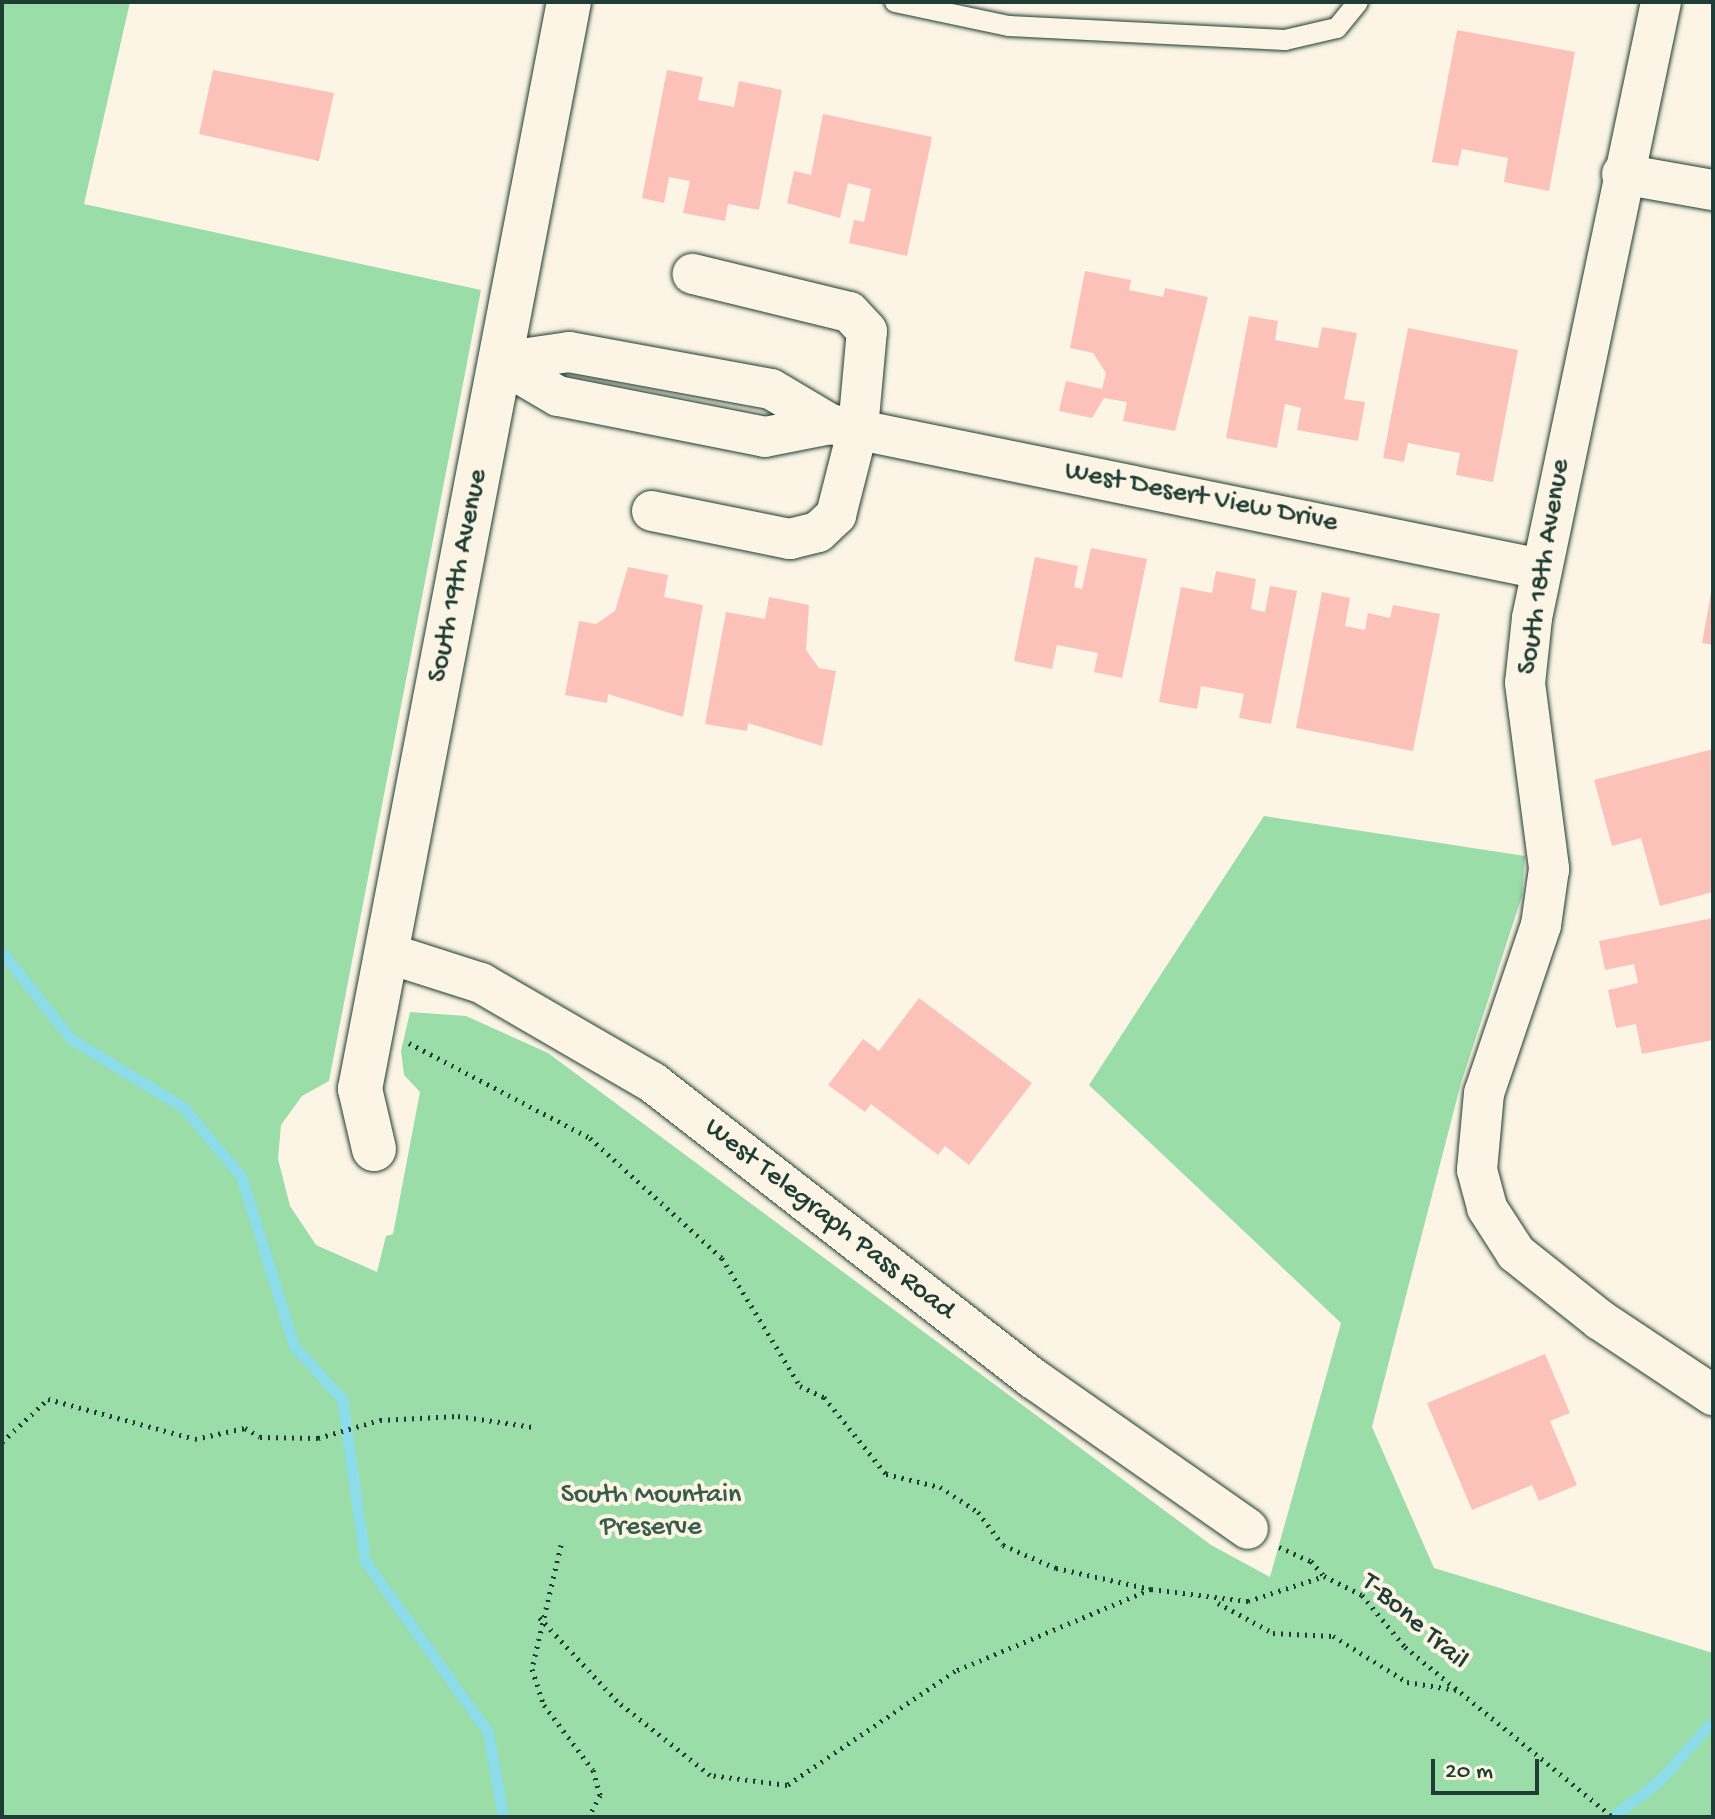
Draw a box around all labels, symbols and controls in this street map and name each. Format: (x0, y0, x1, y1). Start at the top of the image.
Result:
street label: West Desert View Drive (1062, 455, 1340, 541)
street label: South 18th Avenue (1511, 457, 1579, 677)
street label: South 19th Avenue (422, 467, 496, 685)
street label: West Telegraph Pass Road (697, 1112, 961, 1328)
park label: South Mountain Preserve (561, 1479, 741, 1545)
street label: T-Bone Trail (1353, 1566, 1475, 1678)
scale bar (1435, 1743, 1543, 1793)
text: 20 m (1445, 1758, 1493, 1787)

